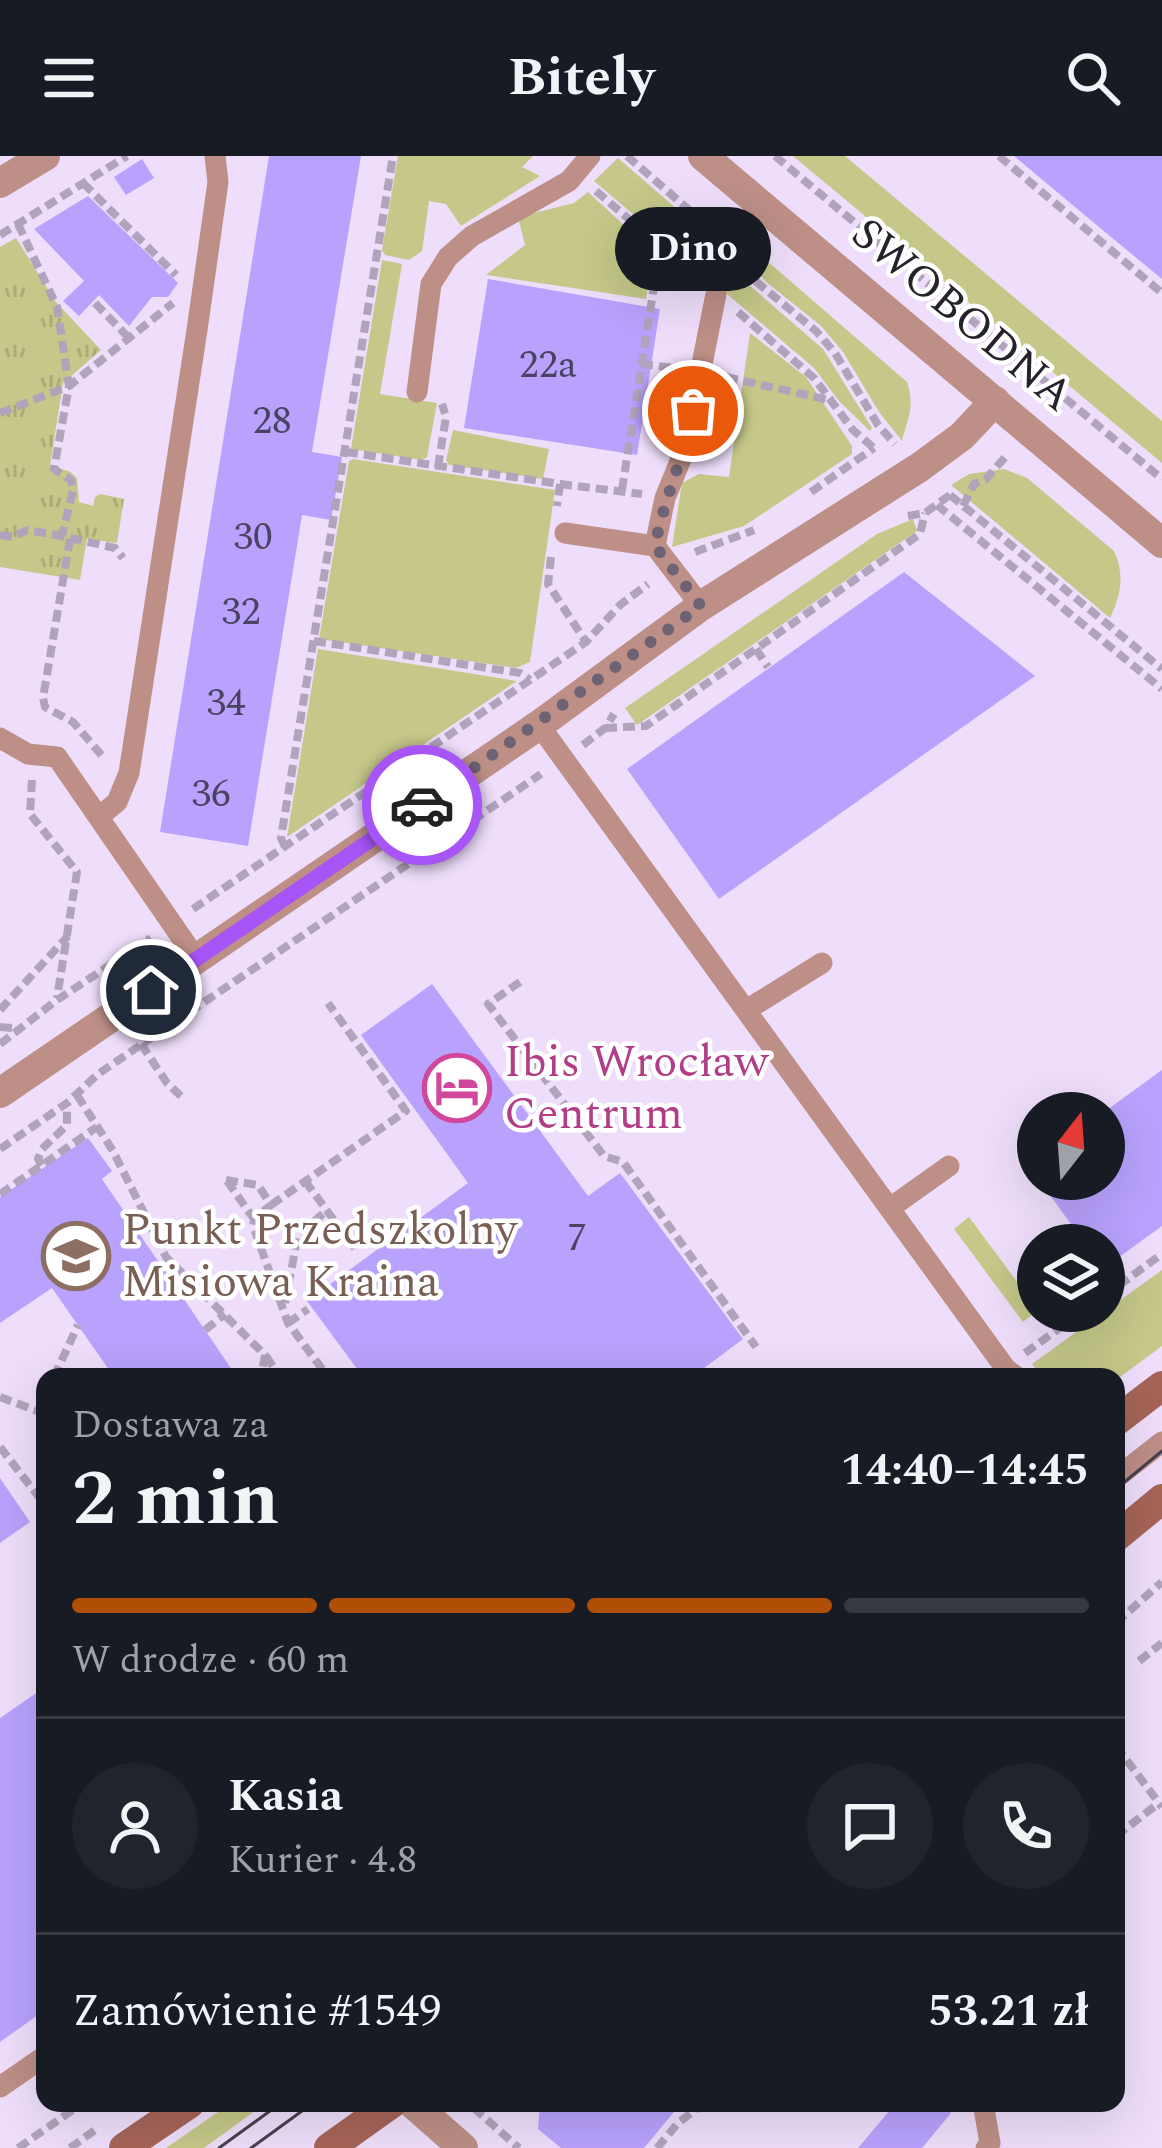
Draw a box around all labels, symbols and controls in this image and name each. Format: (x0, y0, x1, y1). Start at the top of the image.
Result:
text: Bitely (508, 37, 654, 119)
icon: menu (36, 45, 102, 111)
icon: search (1060, 45, 1126, 111)
street label: SWOBODNA (835, 201, 1089, 429)
callout: Dino (615, 207, 771, 291)
text: Dino (648, 219, 738, 278)
house number: 22a (519, 336, 577, 395)
pin (642, 360, 744, 462)
icon: bag (660, 378, 726, 444)
house number: 28 (252, 392, 292, 451)
house number: 30 (233, 508, 273, 567)
house number: 32 (221, 583, 261, 642)
house number: 34 (206, 674, 246, 733)
courier (362, 745, 482, 865)
house number: 36 (191, 765, 231, 824)
icon: car (389, 772, 455, 838)
pin (100, 939, 202, 1041)
icon: home (118, 957, 184, 1023)
place label: Ibis Wrocław Centrum (504, 1028, 769, 1149)
hotel icon: Ibis Wrocław Centrum (422, 1053, 492, 1123)
north arrow (1017, 1092, 1125, 1200)
map controls (1017, 1092, 1125, 1332)
place label: Punkt Przedszkolny Misiowa Kraina (122, 1196, 519, 1317)
house number: 7 (567, 1209, 587, 1268)
school or university icon: Punkt Przedszkolny Misiowa Kraina (41, 1221, 111, 1291)
button: layers (1017, 1224, 1125, 1332)
text: Dostawa za (72, 1396, 269, 1455)
text: 14:40–14:45 (840, 1436, 1089, 1505)
text: 2 min (72, 1440, 280, 1559)
text: W drodze · 60 m (72, 1631, 349, 1690)
text: Kasia (228, 1762, 343, 1831)
button: person (72, 1763, 198, 1889)
button: chat (807, 1763, 933, 1889)
button: phone (963, 1763, 1089, 1889)
text: Kurier · 4.8 (228, 1831, 417, 1890)
text: Zamówienie #1549 (72, 1977, 441, 2046)
text: 53.21 zł (928, 1977, 1089, 2046)

